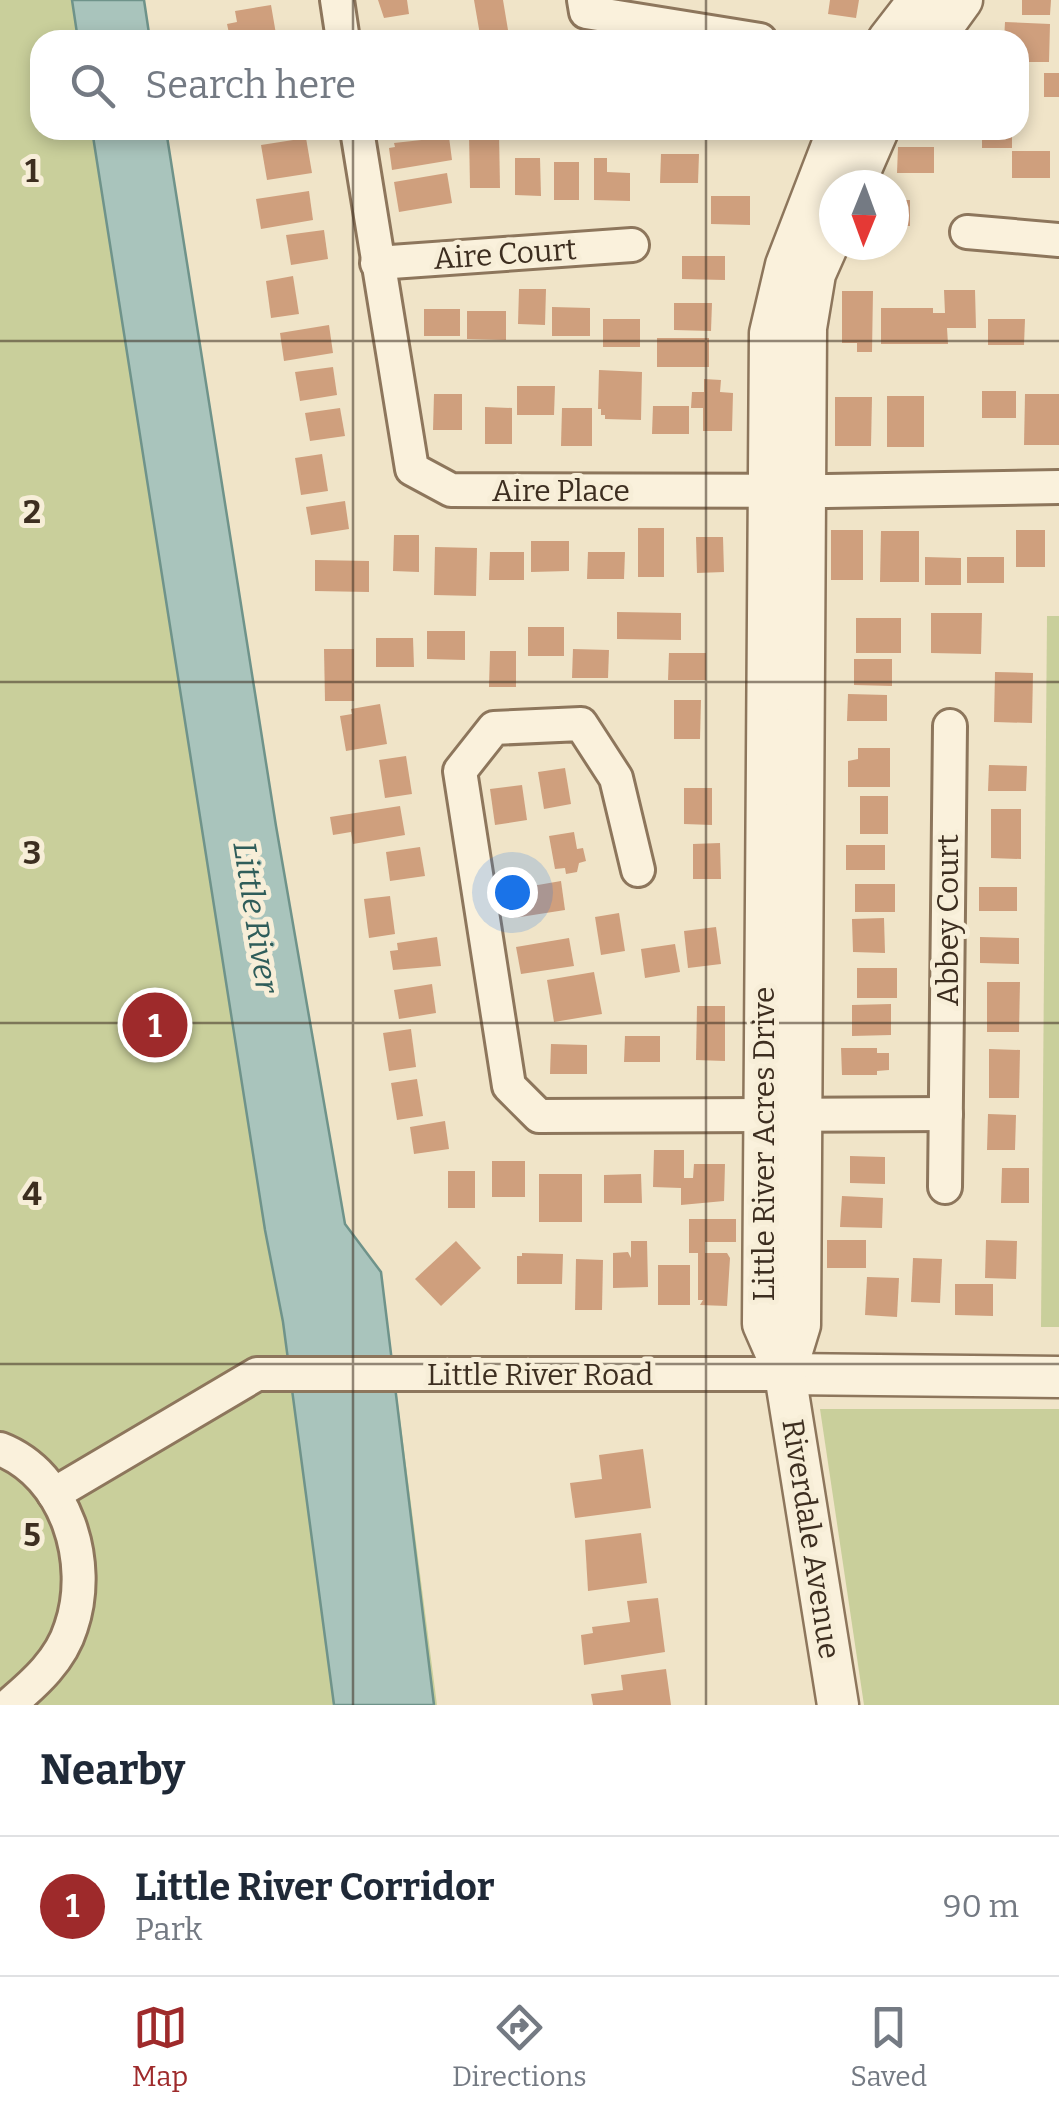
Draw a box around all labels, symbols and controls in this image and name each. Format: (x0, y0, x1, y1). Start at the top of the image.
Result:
search box (30, 30, 1029, 140)
icon: search (65, 58, 120, 113)
text: Search here (145, 62, 356, 108)
text: 1 (25, 152, 39, 190)
north arrow (819, 170, 909, 260)
street label: Aire Court (432, 231, 578, 277)
street label: Aire Place (492, 473, 630, 509)
text: 2 (23, 493, 41, 531)
text: 3 (23, 834, 41, 872)
street label: Abbey Court (930, 834, 966, 1006)
water label: Little River (225, 839, 287, 997)
your location (487, 867, 538, 918)
street label: Little River Acres Drive (746, 986, 782, 1302)
pin: 1 (122, 988, 188, 1062)
text: 4 (22, 1175, 42, 1213)
street label: Little River Road (427, 1357, 654, 1393)
street label: Riverdale Avenue (774, 1417, 848, 1661)
text: 5 (23, 1516, 41, 1554)
text: Nearby (40, 1745, 185, 1795)
text: Little River Corridor (135, 1864, 495, 1910)
text: 1 (66, 1887, 79, 1925)
text: 90 m (943, 1887, 1019, 1925)
text: Park (135, 1910, 202, 1948)
tab: Map (132, 2000, 188, 2093)
tab: Directions (452, 2000, 587, 2093)
tab: Saved (850, 2000, 927, 2093)

